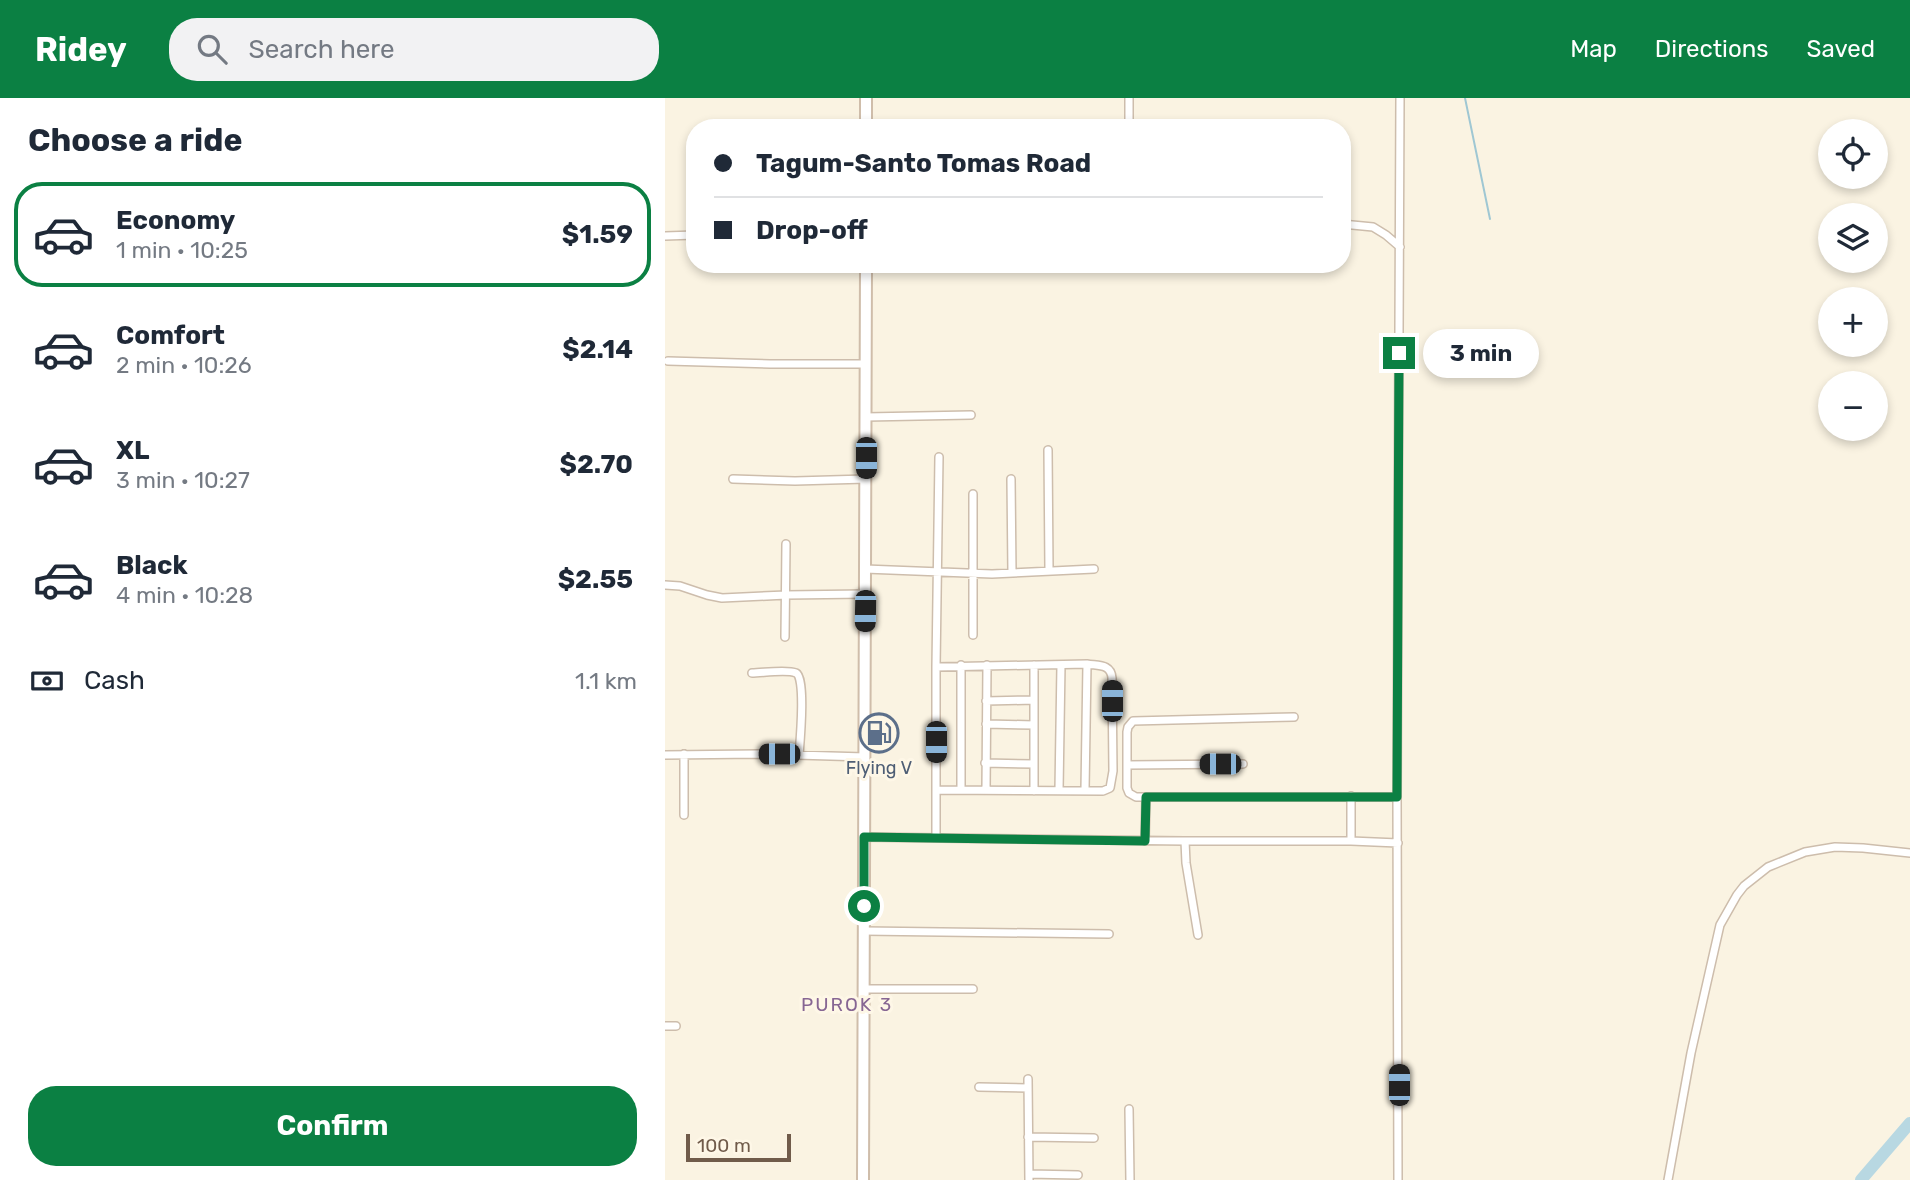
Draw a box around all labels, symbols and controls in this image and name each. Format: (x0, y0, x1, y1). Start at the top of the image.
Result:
search box (169, 18, 659, 81)
text: Ridey (35, 30, 127, 69)
icon: search (193, 30, 231, 68)
text: Search here (249, 34, 394, 65)
text: Map (1570, 35, 1617, 63)
text: Directions (1655, 35, 1768, 63)
text: Saved (1806, 35, 1875, 63)
map controls (1818, 119, 1888, 441)
button: locate (1818, 119, 1888, 189)
text: Choose a ride (28, 121, 242, 159)
text: Tagum-Santo Tomas Road (756, 148, 1091, 179)
icon: car (32, 203, 95, 266)
button: layers (1818, 203, 1888, 273)
text: Economy (116, 205, 235, 236)
text: Drop-off (756, 215, 868, 246)
text: $1.59 (562, 219, 633, 250)
text: 1 min · 10:25 (116, 236, 248, 264)
button: + (1818, 287, 1888, 357)
icon: car (32, 318, 95, 381)
text: Comfort (116, 320, 225, 351)
callout: 3 min (1423, 328, 1539, 378)
text: $2.14 (562, 334, 633, 365)
route end (1383, 337, 1415, 369)
text: 3 min (1450, 339, 1512, 367)
text: 2 min · 10:26 (116, 351, 252, 379)
button: − (1818, 371, 1888, 441)
icon: car (32, 433, 95, 496)
text: XL (116, 435, 149, 466)
car (856, 437, 877, 479)
text: $2.70 (560, 449, 633, 480)
text: 3 min · 10:27 (116, 466, 250, 494)
icon: car (32, 548, 95, 611)
text: Black (116, 550, 188, 581)
text: $2.55 (558, 564, 633, 595)
text: 4 min · 10:28 (116, 581, 253, 609)
car (855, 590, 876, 632)
icon: cash (28, 662, 66, 700)
text: Cash (84, 665, 145, 696)
text: 1.1 km (575, 667, 637, 695)
car (1102, 680, 1123, 722)
fuel station icon: Flying V (858, 712, 900, 754)
car (926, 721, 947, 763)
car (759, 744, 801, 765)
car (1200, 754, 1242, 775)
place label: Flying V (846, 757, 912, 779)
route start (848, 890, 880, 922)
district label: PUROK 3 (801, 993, 893, 1016)
car (1389, 1064, 1410, 1106)
button: Confirm (28, 1086, 637, 1166)
scale bar (686, 1131, 791, 1163)
text: 100 m (697, 1134, 751, 1157)

